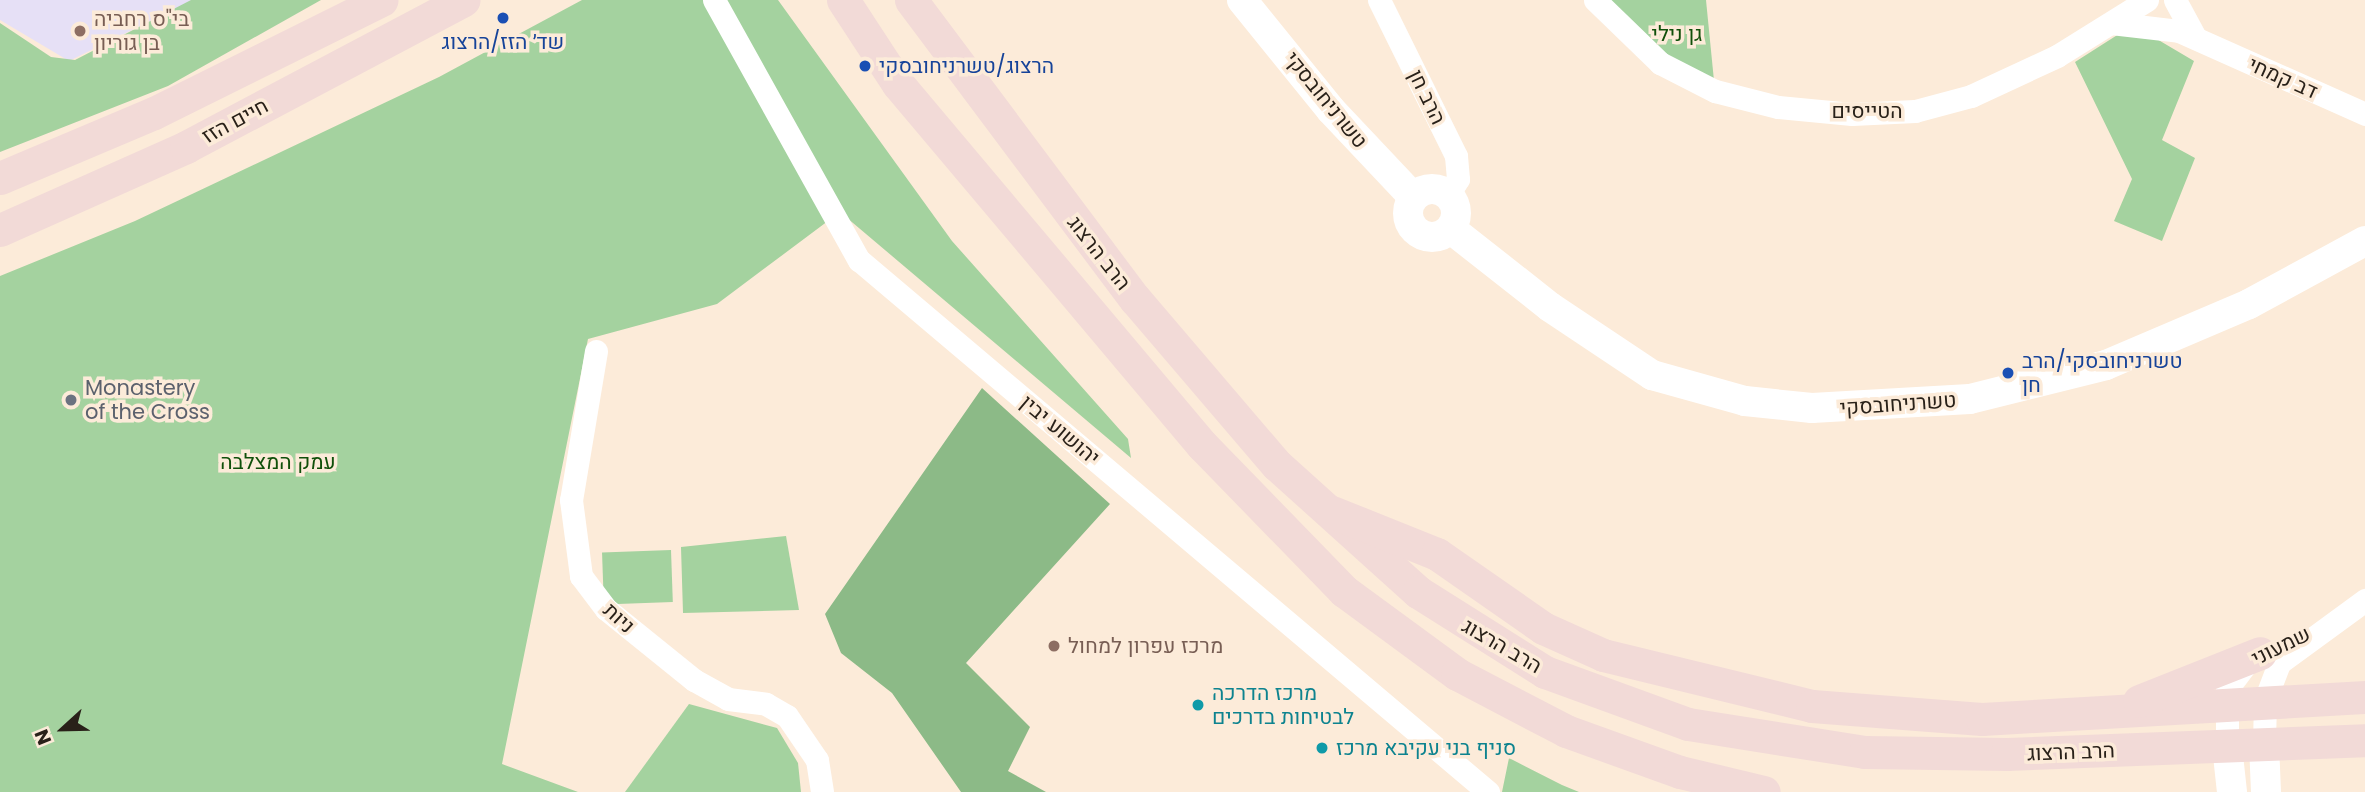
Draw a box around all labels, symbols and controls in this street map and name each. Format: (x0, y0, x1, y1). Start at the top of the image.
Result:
place label: בי"ס רחביה בן גוריון (94, 6, 189, 56)
marker: שד׳ הזז/הרצוג (495, 10, 511, 26)
park label: גן נילי (1652, 21, 1702, 47)
marker: בי"ס רחביה בן גוריון (72, 23, 88, 39)
place label: שד׳ הזז/הרצוג (442, 29, 564, 55)
street label: טשרניחובסקי (1280, 47, 1372, 153)
street label: דב קמחי (2244, 52, 2322, 104)
place label: הרצוג/טשרניחובסקי (879, 53, 1054, 79)
marker: הרצוג/טשרניחובסקי (857, 58, 873, 74)
street label: הרב חן (1403, 65, 1451, 129)
street label: חיים הזז (197, 93, 273, 149)
street label: הטייסים (1831, 98, 1903, 124)
street label: הרב הרצוג (1062, 211, 1136, 295)
place label: טשרניחובסקי/הרב חן (2022, 348, 2182, 398)
marker: טשרניחובסקי/הרב חן (2000, 365, 2016, 381)
place label: Monastery of the Cross (85, 375, 210, 425)
street label: טשרניחובסקי (1839, 387, 1957, 421)
street label: יהושוע יבין (1015, 390, 1105, 470)
marker: Monastery of the Cross (63, 392, 79, 408)
park label: עמק המצלבה (220, 449, 336, 475)
street label: ניות (598, 598, 640, 638)
street label: הרב הרצוג (1458, 613, 1546, 679)
street label: שמעוני (2247, 621, 2315, 671)
place label: מרכז עפרון למחול (1068, 633, 1223, 659)
marker: מרכז עפרון למחול (1046, 638, 1062, 654)
place label: מרכז הדרכה לבטיחות בדרכים (1212, 680, 1354, 730)
north arrow (28, 694, 98, 764)
marker: מרכז הדרכה לבטיחות בדרכים (1190, 697, 1206, 713)
text: N (28, 725, 58, 749)
place label: סניף בני עקיבא מרכז (1336, 735, 1516, 761)
street label: הרב הרצוג (2027, 738, 2115, 766)
marker: סניף בני עקיבא מרכז (1314, 740, 1330, 756)

